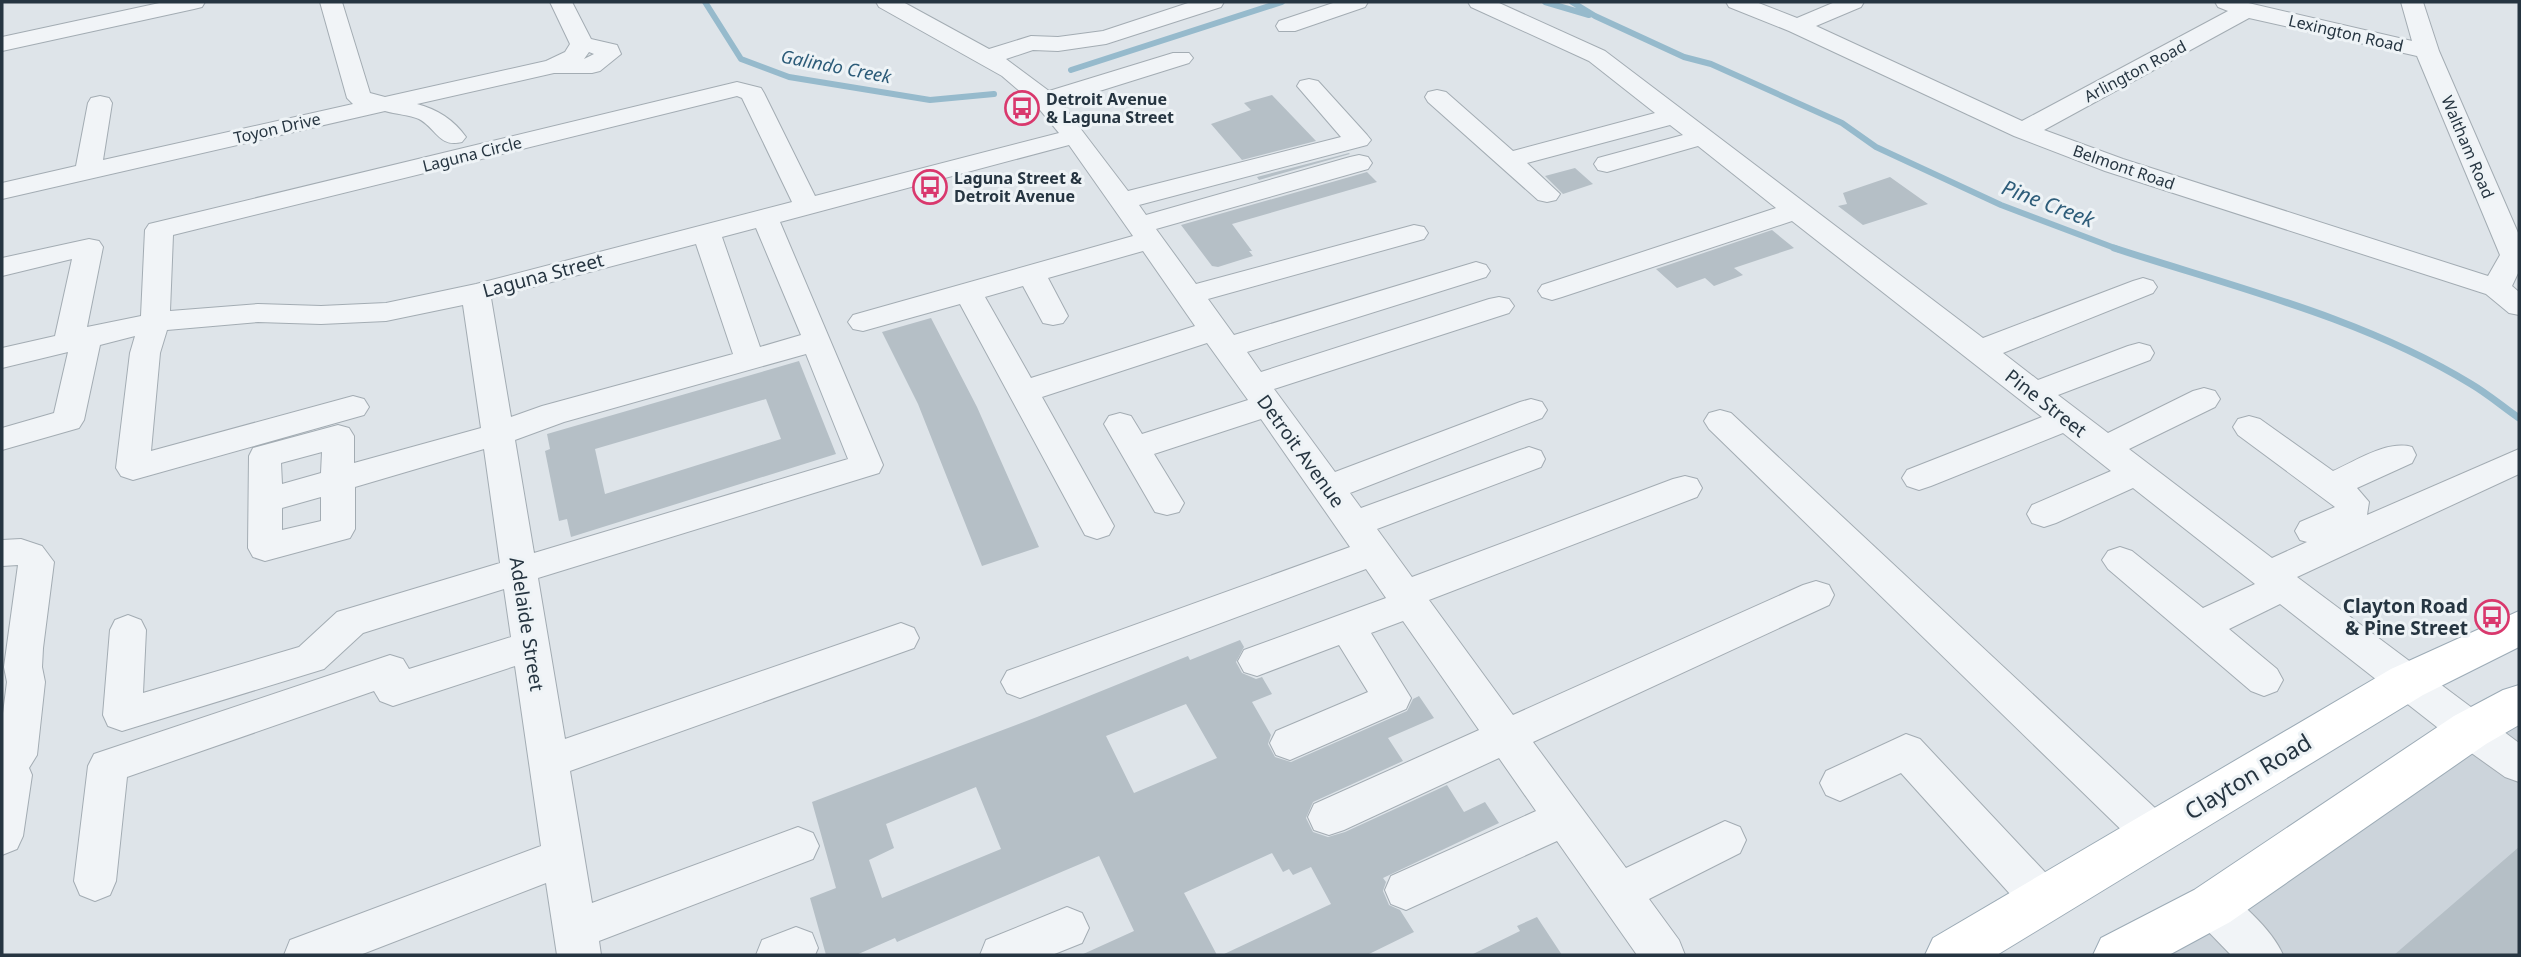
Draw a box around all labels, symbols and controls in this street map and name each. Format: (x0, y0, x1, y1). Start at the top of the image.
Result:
street label: Lexington Road (2286, 9, 2406, 57)
street label: Arlington Road (2080, 35, 2190, 107)
water label: Galindo Creek (779, 44, 894, 89)
place label: Detroit Avenue & Laguna Street (1046, 88, 1174, 128)
bus stop icon: Detroit Avenue & Laguna Street (1003, 89, 1041, 127)
street label: Waltham Road (2436, 92, 2500, 202)
street label: Toyon Drive (231, 107, 323, 149)
street label: Laguna Circle (420, 131, 524, 177)
street label: Belmont Road (2070, 139, 2178, 195)
place label: Laguna Street & Detroit Avenue (954, 167, 1082, 207)
bus stop icon: Laguna Street & Detroit Avenue (911, 168, 949, 206)
water label: Pine Creek (1998, 173, 2100, 234)
street label: Laguna Street (480, 246, 607, 304)
street label: Pine Street (2000, 363, 2092, 443)
street label: Detroit Avenue (1251, 389, 1351, 513)
street label: Adelaide Street (504, 555, 550, 693)
place label: Clayton Road & Pine Street (2343, 593, 2468, 641)
bus stop icon: Clayton Road & Pine Street (2473, 598, 2511, 636)
street label: Clayton Road (2178, 726, 2317, 827)

